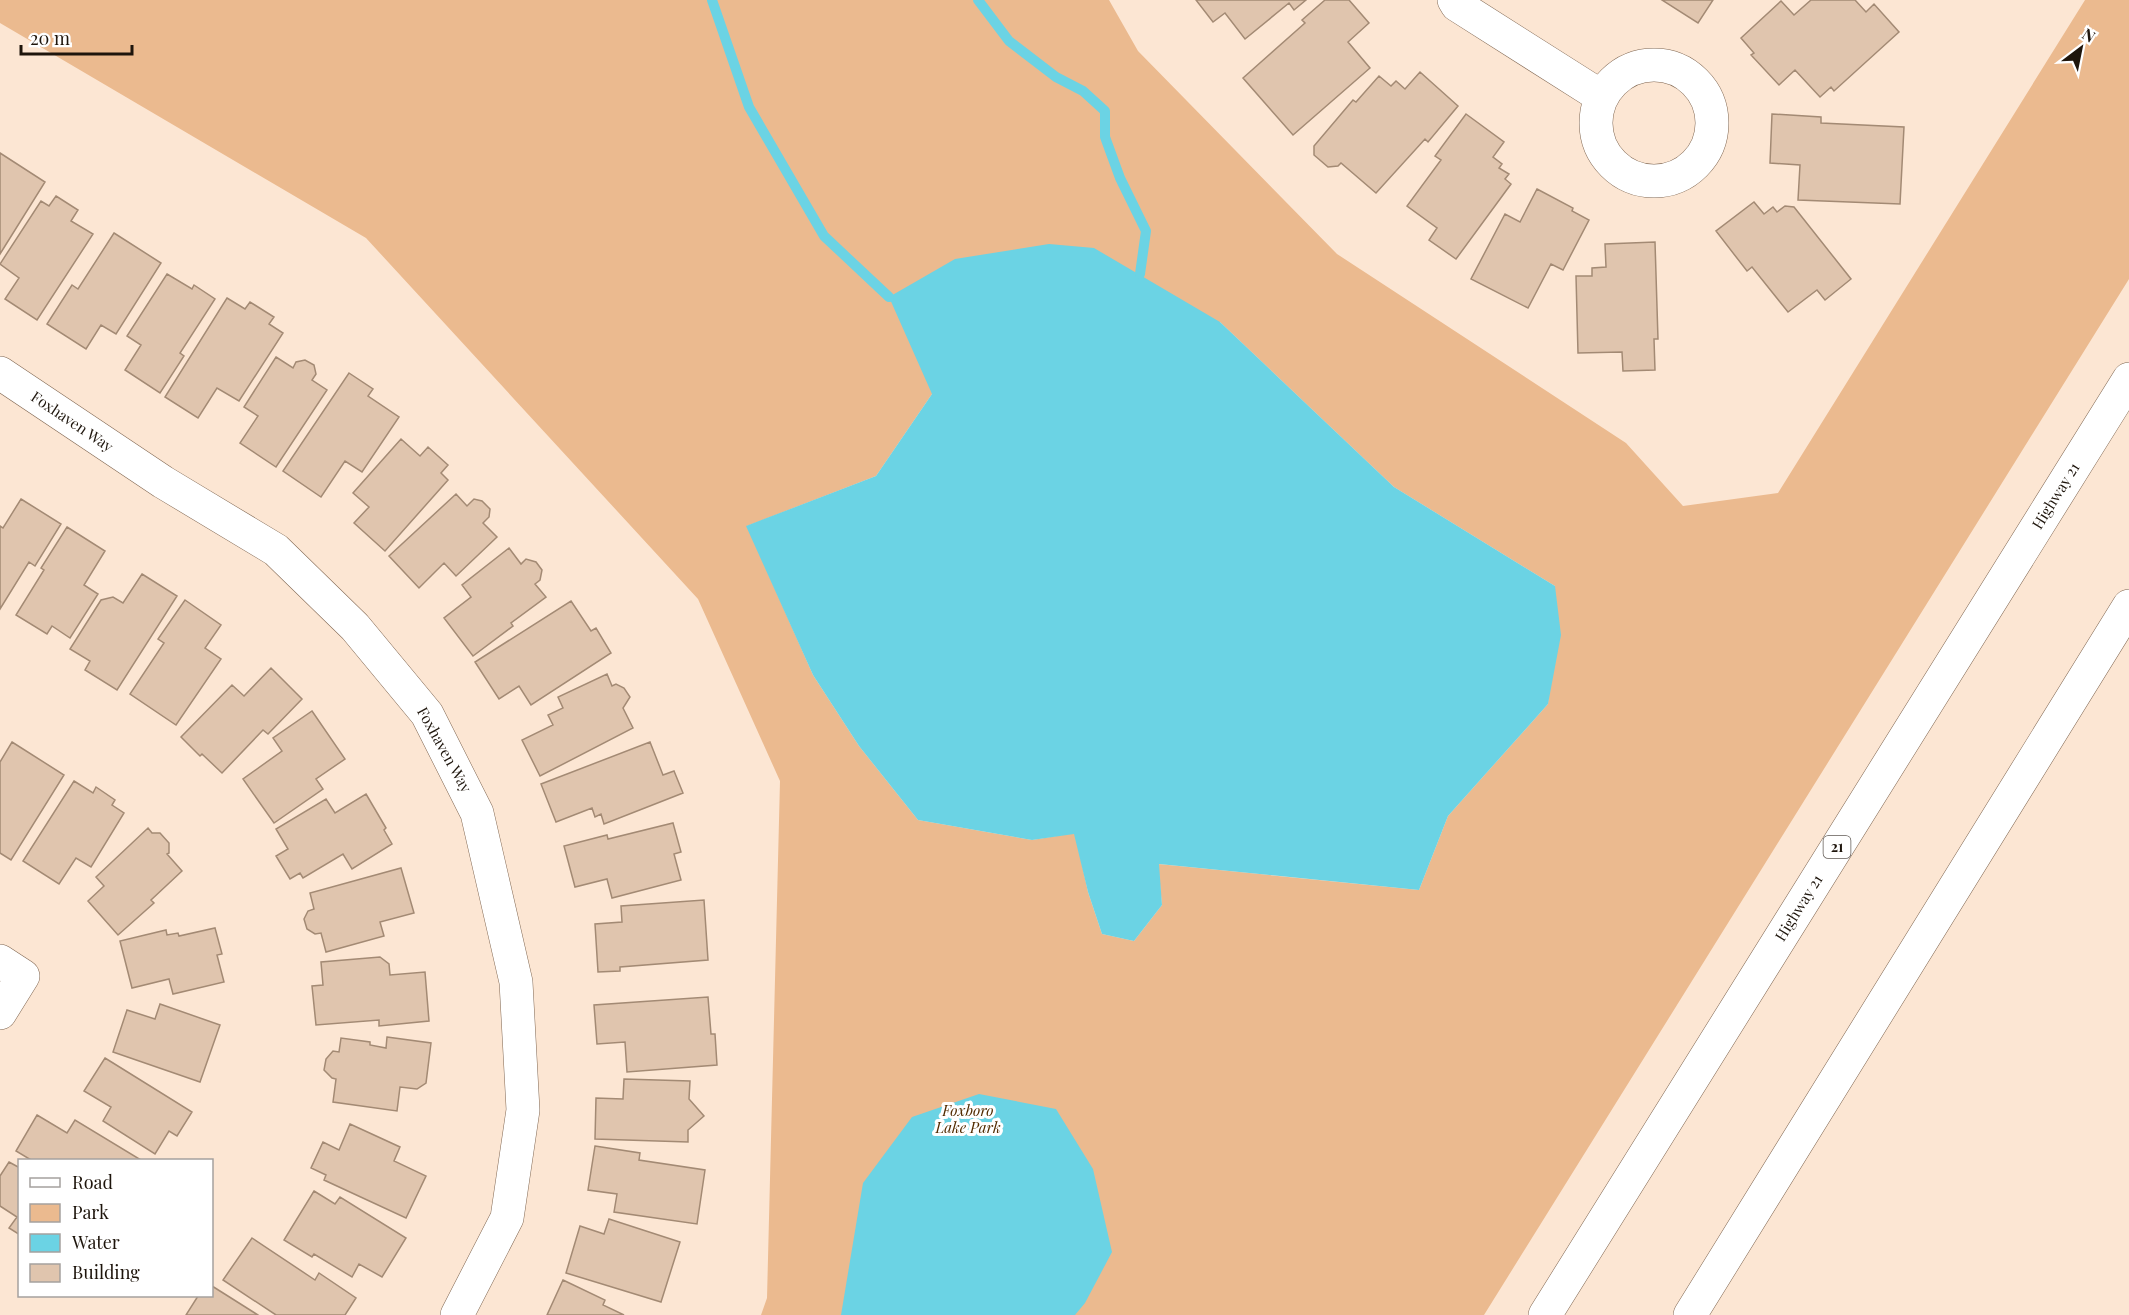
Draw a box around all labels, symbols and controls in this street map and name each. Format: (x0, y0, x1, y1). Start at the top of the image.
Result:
scale bar (21, 18, 132, 56)
north arrow (2051, 18, 2111, 78)
text: N (2079, 23, 2100, 47)
text: 20 m (30, 26, 70, 50)
street label: Foxhaven Way (28, 386, 118, 456)
street label: Highway 21 (2027, 458, 2084, 533)
street label: Foxhaven Way (413, 703, 477, 796)
road number: 21 (1824, 836, 1850, 858)
street label: Highway 21 (1770, 870, 1827, 945)
park label: Foxboro Lake Park (934, 1100, 1001, 1137)
legend (18, 1159, 213, 1297)
text: Road (72, 1170, 113, 1194)
text: Park (72, 1200, 109, 1224)
text: Water (71, 1230, 120, 1254)
text: Building (72, 1260, 140, 1284)

